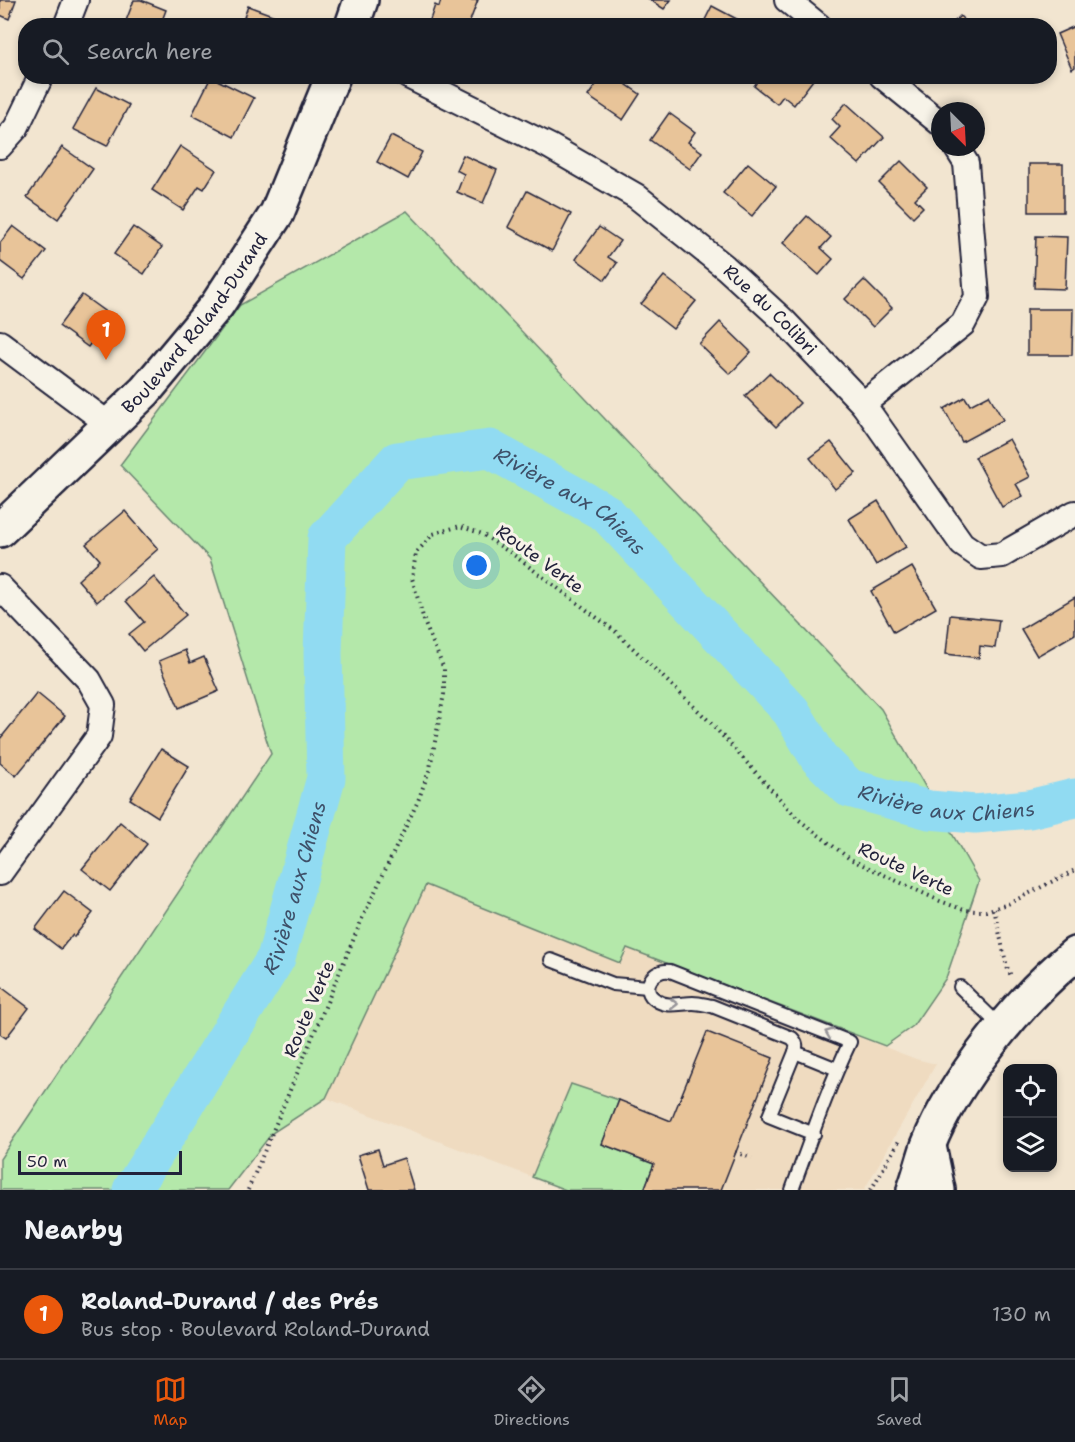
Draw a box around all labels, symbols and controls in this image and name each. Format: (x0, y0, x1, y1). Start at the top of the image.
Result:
search box (18, 18, 1057, 84)
icon: search (39, 35, 72, 68)
text: Search here (87, 37, 213, 66)
north arrow (931, 102, 985, 156)
street label: Boulevard Roland-Durand (116, 228, 273, 419)
street label: Rue du Colibri (718, 259, 822, 361)
pin: 1 (86, 310, 126, 360)
water label: Rivière aux Chiens (490, 441, 652, 561)
street label: Route Verte (491, 519, 589, 599)
your location (462, 551, 491, 580)
water label: Rivière aux Chiens (855, 778, 1037, 827)
water label: Rivière aux Chiens (256, 798, 332, 979)
street label: Route Verte (854, 836, 958, 902)
street label: Route Verte (278, 957, 340, 1061)
one-way arrow (670, 997, 679, 1010)
one-way arrow (824, 1029, 835, 1041)
map controls (1003, 1064, 1057, 1172)
button: locate (1003, 1064, 1057, 1118)
button: layers (1003, 1118, 1057, 1172)
scale bar (18, 1148, 182, 1176)
text: 50 m (27, 1151, 67, 1172)
text: Nearby (24, 1212, 123, 1247)
text: Roland-Durand / des Prés (81, 1287, 379, 1316)
text: 1 (39, 1301, 48, 1327)
text: 130 m (992, 1301, 1051, 1327)
text: Bus stop · Boulevard Roland-Durand (81, 1316, 430, 1342)
tab: Map (153, 1373, 187, 1430)
tab: Directions (494, 1373, 570, 1430)
tab: Saved (876, 1373, 922, 1430)

